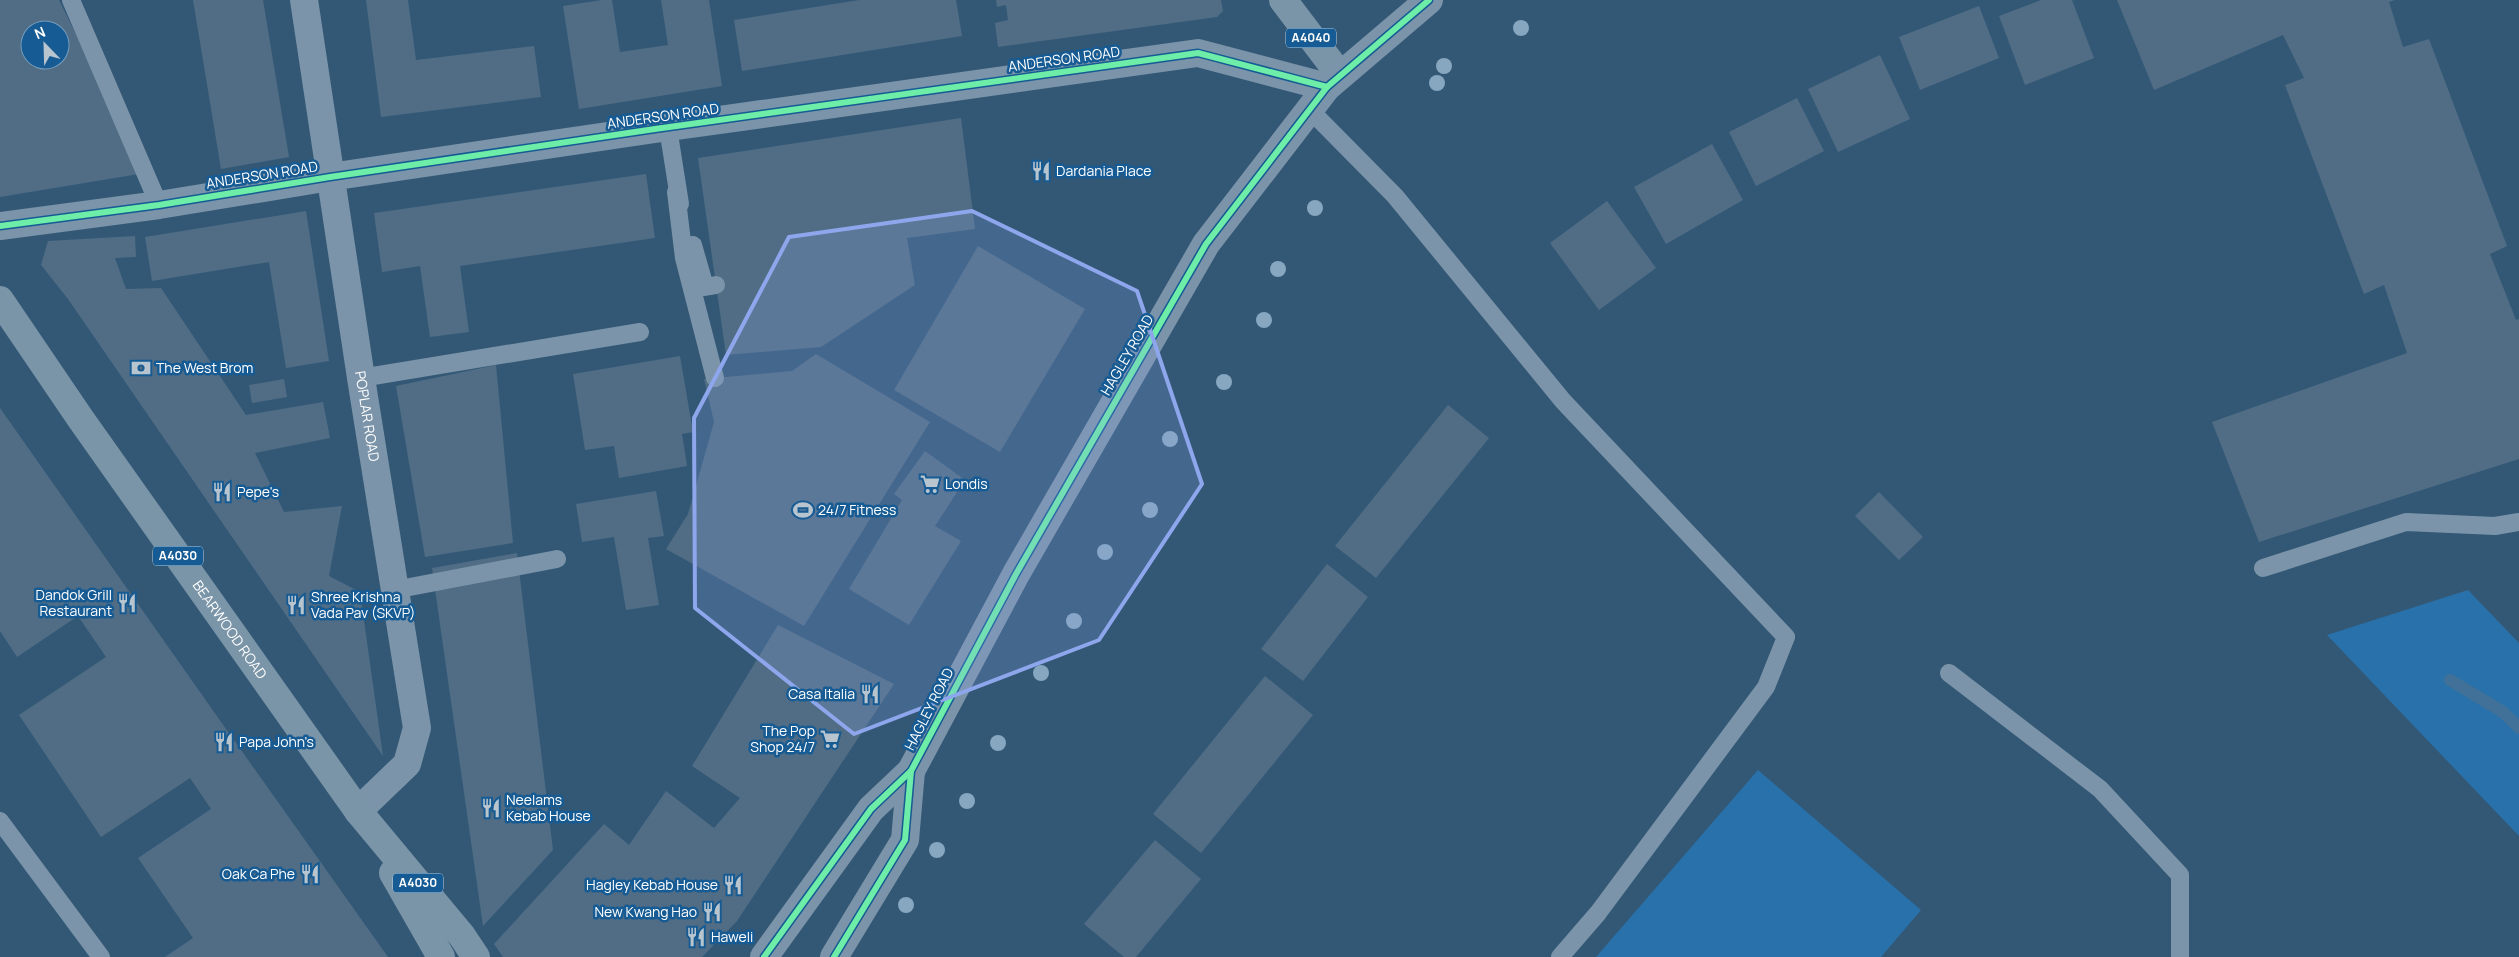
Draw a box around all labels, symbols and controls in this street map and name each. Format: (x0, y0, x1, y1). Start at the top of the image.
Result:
north arrow (20, 20, 70, 70)
text: N (31, 22, 48, 43)
road number: A4040 (1286, 28, 1336, 48)
street label: ANDERSON ROAD (1007, 41, 1121, 76)
street label: ANDERSON ROAD (606, 98, 720, 133)
street label: ANDERSON ROAD (205, 156, 319, 193)
restaurant icon: Dardania Place (1030, 160, 1052, 182)
place label: Dardania Place (1056, 161, 1152, 180)
street label: HAGLEY ROAD (1096, 311, 1157, 399)
bank icon: The West Brom (130, 357, 152, 379)
place label: The West Brom (156, 358, 254, 377)
street label: POPLAR ROAD (351, 369, 384, 463)
supermarket icon: Londis (919, 473, 941, 495)
place label: Londis (945, 474, 988, 493)
restaurant icon: Pepe's (211, 481, 233, 503)
place label: Pepe's (237, 482, 279, 501)
sports icon: 24/7 Fitness (792, 499, 814, 521)
place label: 24/7 Fitness (818, 500, 896, 519)
road number: A4030 (153, 546, 203, 566)
street label: BEARWOOD ROAD (189, 576, 272, 683)
place label: Dandok Grill Restaurant (36, 585, 112, 620)
place label: Shree Krishna Vada Pav (SKVP) (311, 587, 415, 622)
restaurant icon: Dandok Grill Restaurant (116, 592, 138, 614)
restaurant icon: Shree Krishna Vada Pav (SKVP) (285, 594, 307, 616)
street label: HAGLEY ROAD (900, 664, 957, 753)
restaurant icon: Casa Italia (859, 683, 881, 705)
place label: Casa Italia (788, 684, 855, 703)
place label: The Pop Shop 24/7 (750, 721, 815, 756)
supermarket icon: The Pop Shop 24/7 (819, 728, 841, 750)
restaurant icon: Papa John's (213, 731, 235, 753)
place label: Papa John's (239, 732, 314, 751)
place label: Neelams Kebab House (506, 790, 591, 825)
restaurant icon: Neelams Kebab House (480, 797, 502, 819)
restaurant icon: Oak Ca Phe (299, 863, 321, 885)
place label: Oak Ca Phe (222, 864, 295, 883)
road number: A4030 (393, 874, 443, 892)
restaurant icon: Hagley Kebab House (722, 874, 744, 896)
place label: Hagley Kebab House (586, 875, 718, 894)
restaurant icon: New Kwang Hao (701, 901, 723, 923)
place label: New Kwang Hao (595, 902, 697, 921)
restaurant icon: Haweli (685, 926, 707, 948)
place label: Haweli (711, 927, 753, 946)

